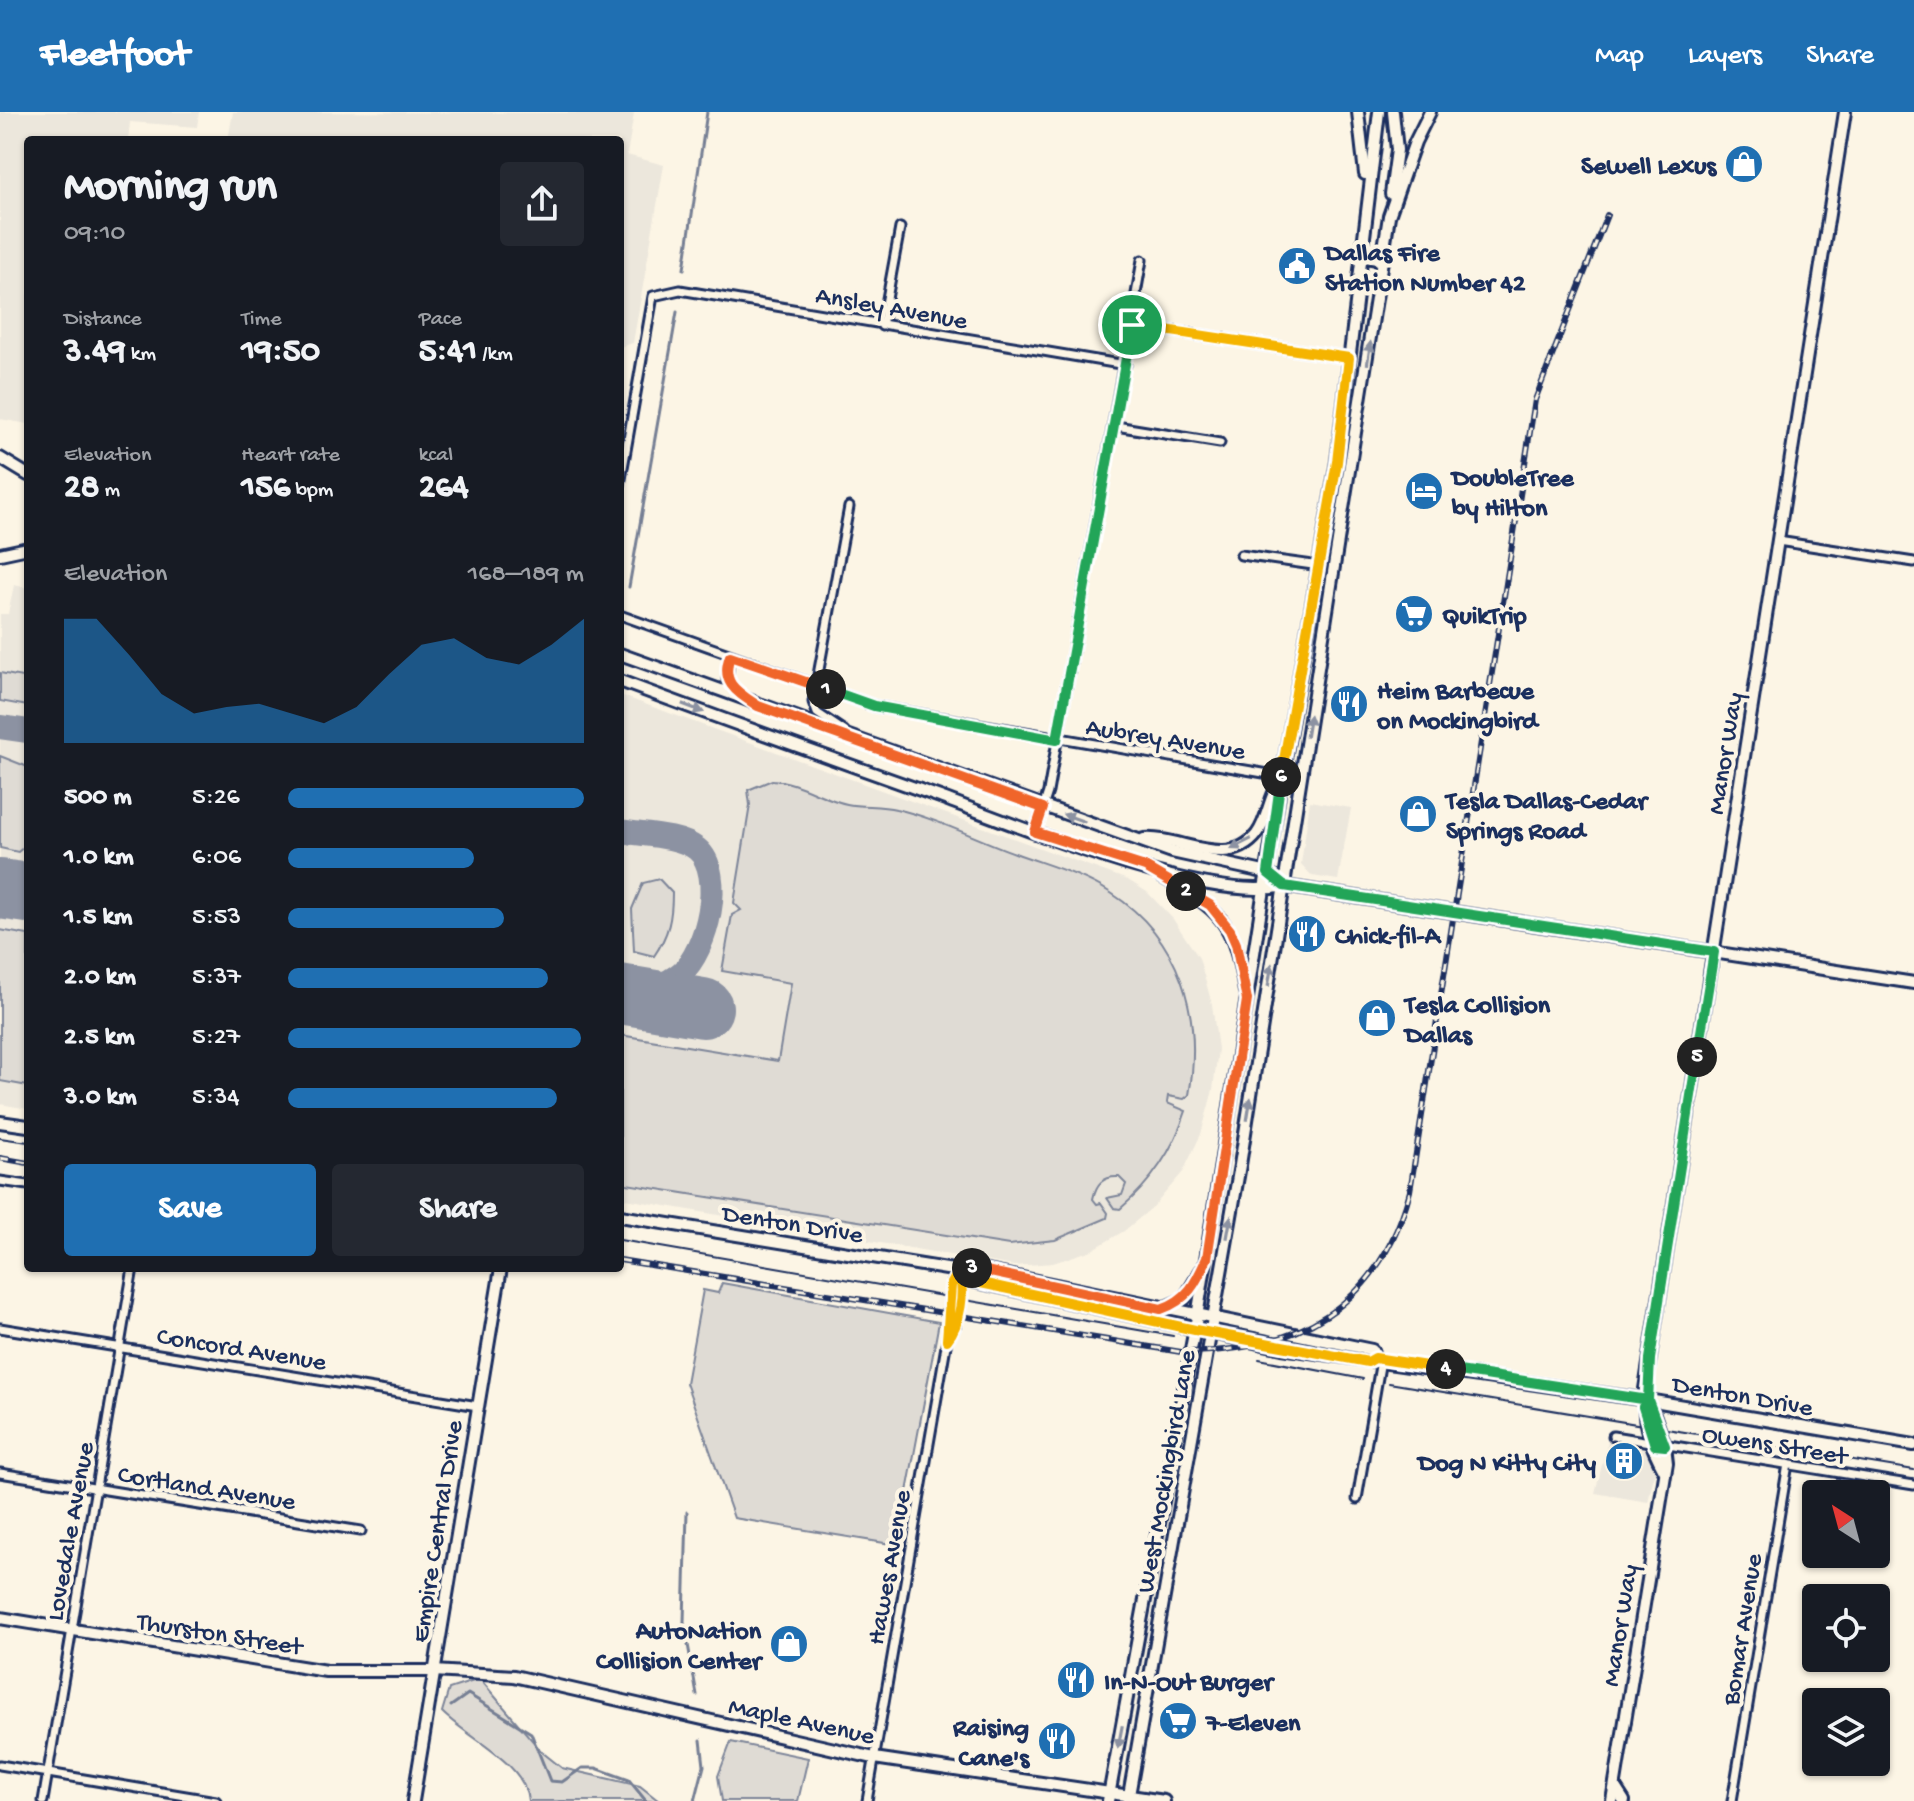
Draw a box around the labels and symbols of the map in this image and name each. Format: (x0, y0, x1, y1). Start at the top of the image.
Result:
shop icon: Sewell Lexus (1723, 143, 1765, 185)
place label: Sewell Lexus (1581, 153, 1717, 184)
place label: Dallas Fire Station Number 42 (1323, 240, 1526, 301)
public building icon: Dallas Fire Station Number 42 (1276, 245, 1318, 287)
street label: Ansley Avenue (813, 282, 970, 339)
pin (1098, 291, 1166, 359)
one-way arrow (1363, 340, 1376, 365)
place label: DoubleTree by Hilton (1450, 465, 1575, 526)
hotel icon: DoubleTree by Hilton (1403, 470, 1445, 512)
supermarket icon: QuikTrip (1393, 593, 1435, 635)
place label: QuikTrip (1442, 603, 1527, 634)
pin: 1 (806, 669, 846, 709)
place label: Heim Barbecue on Mockingbird (1376, 678, 1540, 739)
restaurant icon: Heim Barbecue on Mockingbird (1328, 683, 1370, 725)
street label: Manor Way (1703, 690, 1752, 817)
one-way arrow (681, 702, 705, 715)
one-way arrow (1303, 713, 1315, 738)
street label: Aubrey Avenue (1083, 714, 1248, 769)
pin: 6 (1261, 757, 1301, 797)
place label: Tesla Dallas-Cedar Springs Road (1444, 788, 1649, 849)
shop icon: Tesla Dallas-Cedar Springs Road (1397, 793, 1439, 835)
one-way arrow (1062, 812, 1086, 824)
one-way arrow (1229, 837, 1252, 851)
pin: 2 (1166, 871, 1206, 911)
restaurant icon: Chick-fil-A (1286, 913, 1328, 955)
place label: Chick-fil-A (1335, 923, 1442, 954)
one-way arrow (1264, 963, 1277, 988)
place label: Tesla Collision Dallas (1403, 992, 1551, 1053)
shop icon: Tesla Collision Dallas (1356, 997, 1398, 1039)
pin: 5 (1677, 1037, 1717, 1077)
one-way arrow (1243, 1096, 1255, 1121)
street label: Denton Drive (718, 1200, 865, 1253)
one-way arrow (1223, 1215, 1236, 1240)
pin: 3 (952, 1248, 992, 1288)
street label: Concord Avenue (154, 1323, 329, 1380)
street label: West Mockingbird Lane (1132, 1347, 1205, 1596)
pin: 4 (1426, 1349, 1466, 1389)
street label: Denton Drive (1668, 1370, 1815, 1426)
street label: Empire Central Drive (407, 1418, 472, 1645)
street label: Owens Street (1699, 1421, 1851, 1475)
street label: Lovedale Avenue (41, 1439, 104, 1624)
building icon: Dog N Kitty City (1603, 1440, 1645, 1482)
place label: Dog N Kitty City (1416, 1450, 1596, 1481)
street label: Cortland Avenue (115, 1461, 298, 1520)
north arrow (1802, 1480, 1890, 1568)
street label: Hawes Avenue (863, 1487, 920, 1648)
street label: Bomar Avenue (1717, 1551, 1772, 1709)
street label: Manor Way (1598, 1562, 1647, 1689)
street label: Thurston Street (132, 1608, 306, 1665)
place label: AutoNation Collision Center (596, 1618, 764, 1679)
shop icon: AutoNation Collision Center (768, 1623, 810, 1665)
restaurant icon: In-N-Out Burger (1055, 1659, 1097, 1701)
place label: In-N-Out Burger (1104, 1669, 1275, 1700)
street label: Maple Avenue (725, 1693, 878, 1754)
supermarket icon: 7-Eleven (1157, 1700, 1199, 1742)
place label: 7-Eleven (1204, 1710, 1301, 1741)
place label: Raising Cane's (952, 1715, 1030, 1776)
restaurant icon: Raising Cane's (1036, 1720, 1078, 1762)
one-way arrow (1114, 1725, 1126, 1750)

